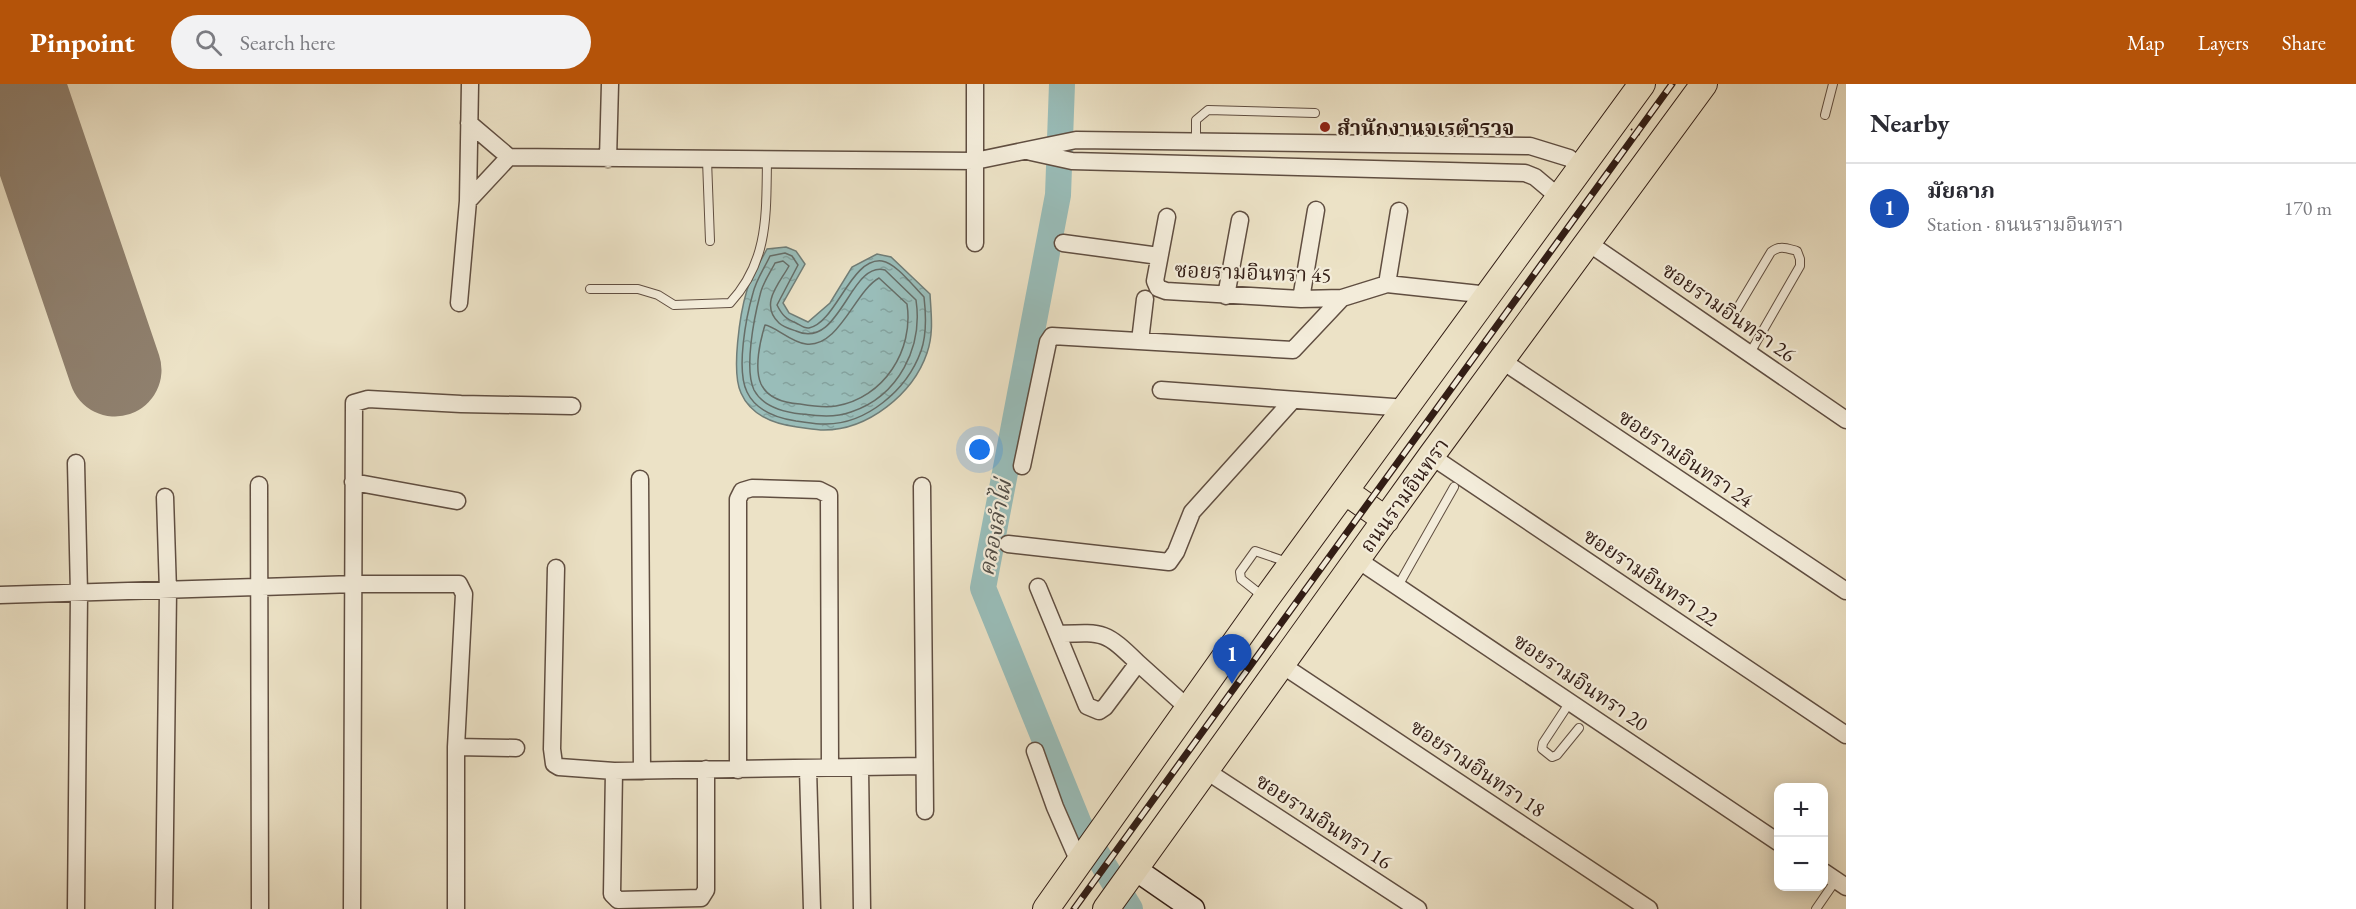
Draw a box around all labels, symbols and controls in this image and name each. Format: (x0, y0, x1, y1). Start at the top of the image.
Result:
search box (171, 15, 591, 69)
text: Pinpoint (30, 24, 135, 60)
icon: search (192, 26, 225, 59)
text: Search here (240, 28, 335, 57)
text: Map (2127, 29, 2165, 56)
text: Layers (2198, 29, 2249, 56)
text: Share (2282, 29, 2326, 56)
text: Nearby (1870, 106, 1950, 140)
place label: สำนักงานจเรตำรวจ (1337, 114, 1515, 141)
marker: สำนักงานจเรตำรวจ (1318, 120, 1332, 134)
text: มัยลาภ (1927, 176, 1995, 205)
text: 1 (1884, 195, 1895, 221)
text: 170 m (2284, 195, 2332, 221)
text: Station · ถนนรามอินทรา (1927, 211, 2123, 237)
street label: ซอยรามอินทรา 45 (1174, 256, 1332, 288)
street label: ซอยรามอินทรา 26 (1657, 256, 1801, 368)
street label: ซอยรามอินทรา 24 (1613, 403, 1759, 514)
street label: ถนนรามอินทรา (1353, 432, 1455, 558)
your location (965, 435, 994, 464)
water label: คลองลำไผ่ (971, 475, 1019, 578)
street label: ซอยรามอินทรา 22 (1578, 522, 1724, 632)
street label: ซอยรามอินทรา 20 (1508, 627, 1654, 737)
pin: 1 (1212, 634, 1252, 684)
street label: ซอยรามอินทรา 18 (1405, 713, 1551, 823)
street label: ซอยรามอินทรา 16 (1251, 767, 1397, 875)
map controls (1774, 783, 1828, 891)
button: + (1774, 783, 1828, 837)
button: − (1774, 837, 1828, 891)

